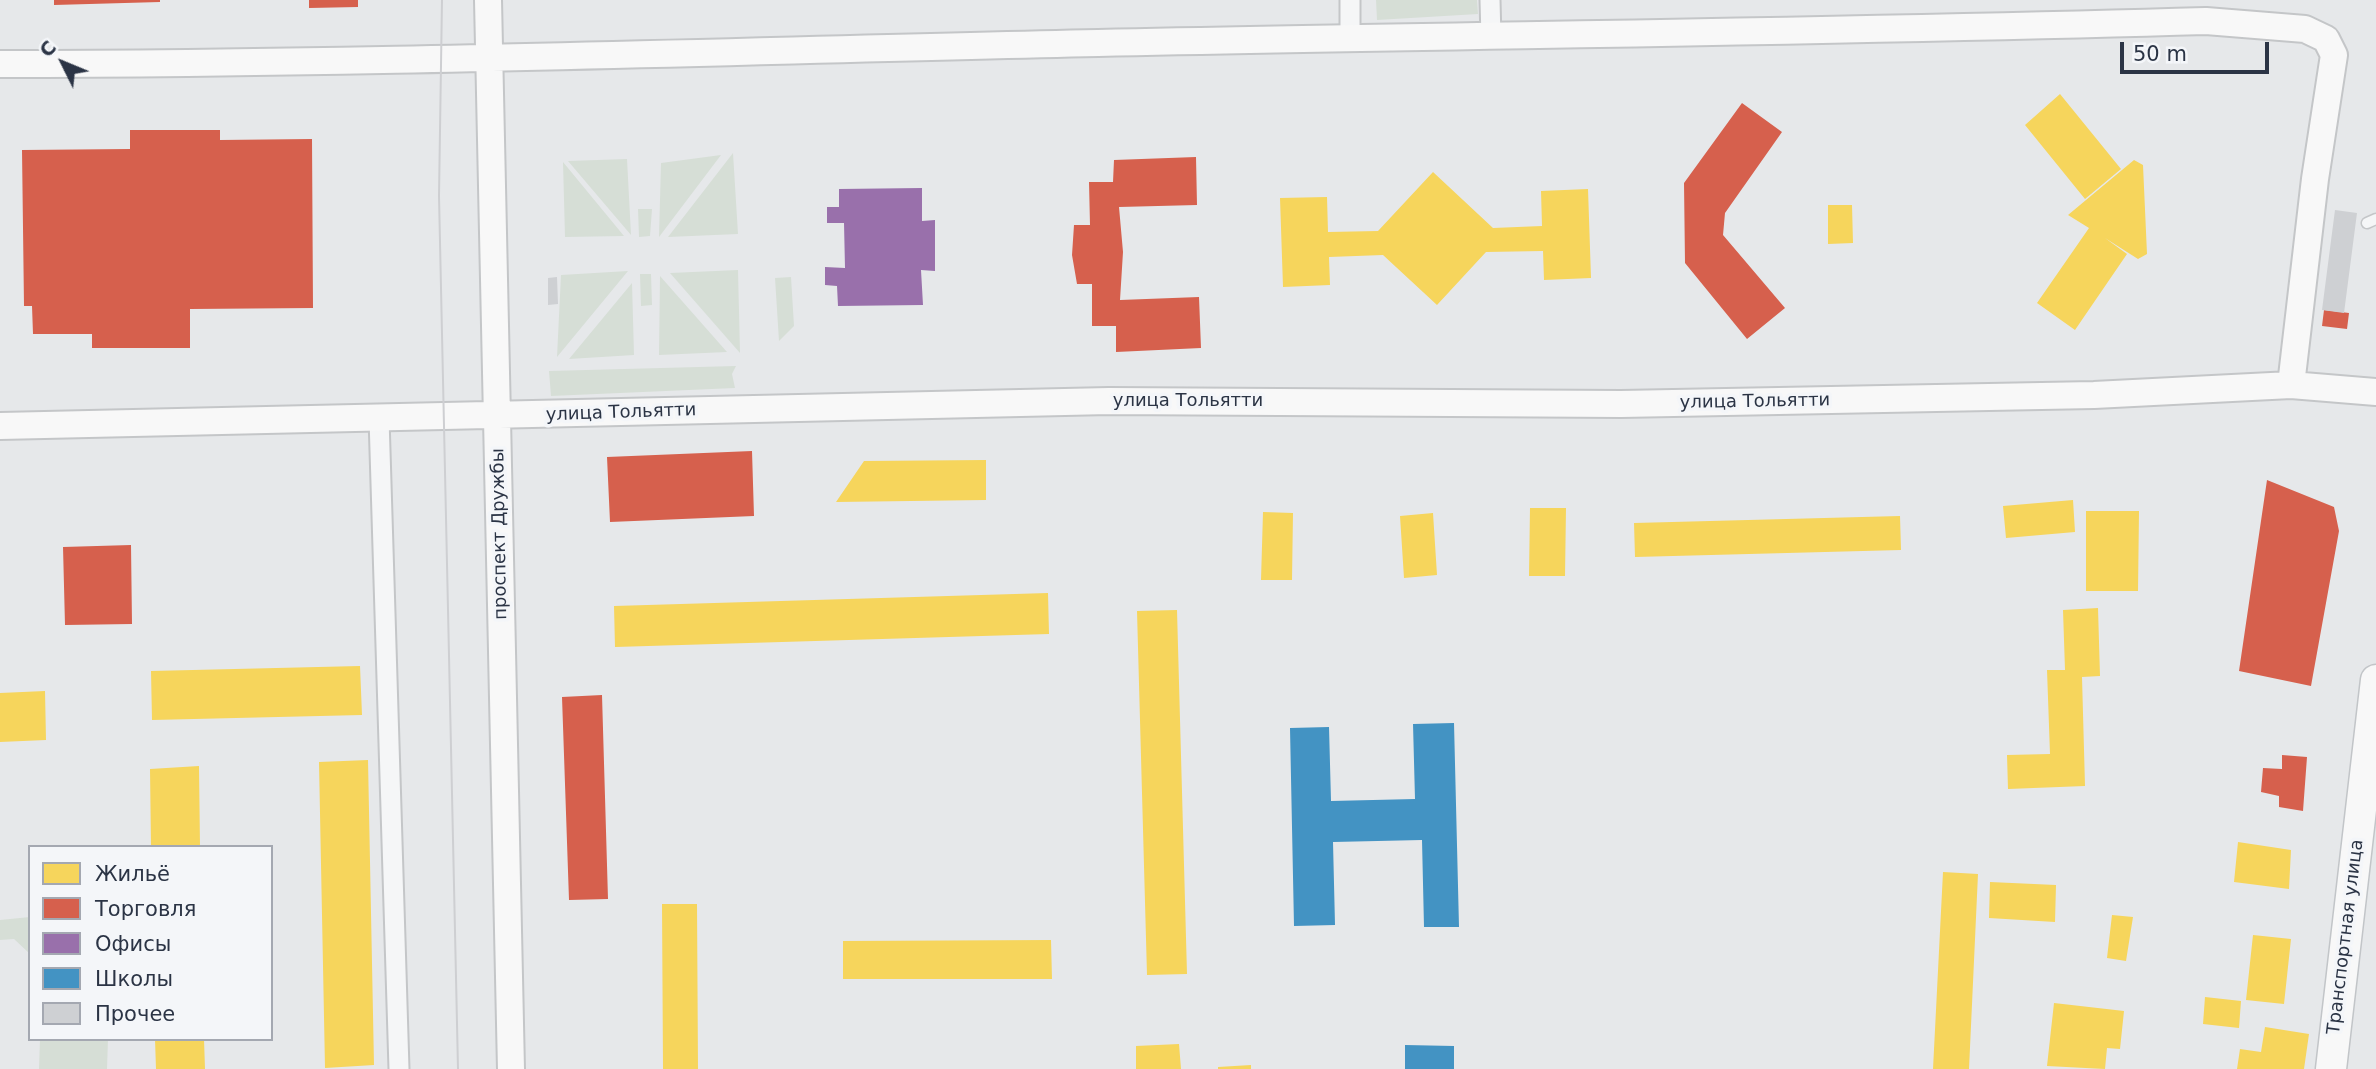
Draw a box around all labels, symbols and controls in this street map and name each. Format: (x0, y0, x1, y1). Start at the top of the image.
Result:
north arrow (28, 28, 98, 98)
scale bar (2124, 28, 2273, 72)
text: С (35, 36, 60, 61)
text: 50 m (2133, 42, 2187, 66)
street label: улица Тольятти (1113, 390, 1263, 412)
street label: улица Тольятти (1680, 390, 1830, 414)
street label: улица Тольятти (545, 400, 697, 426)
street label: проспект Дружбы (488, 448, 512, 620)
street label: Транспортная улица (2323, 838, 2369, 1036)
legend (28, 845, 273, 1041)
text: Жильё (95, 862, 170, 886)
text: Торговля (95, 897, 196, 921)
text: Офисы (95, 932, 171, 956)
text: Школы (95, 967, 173, 991)
text: Прочее (95, 1002, 175, 1026)

